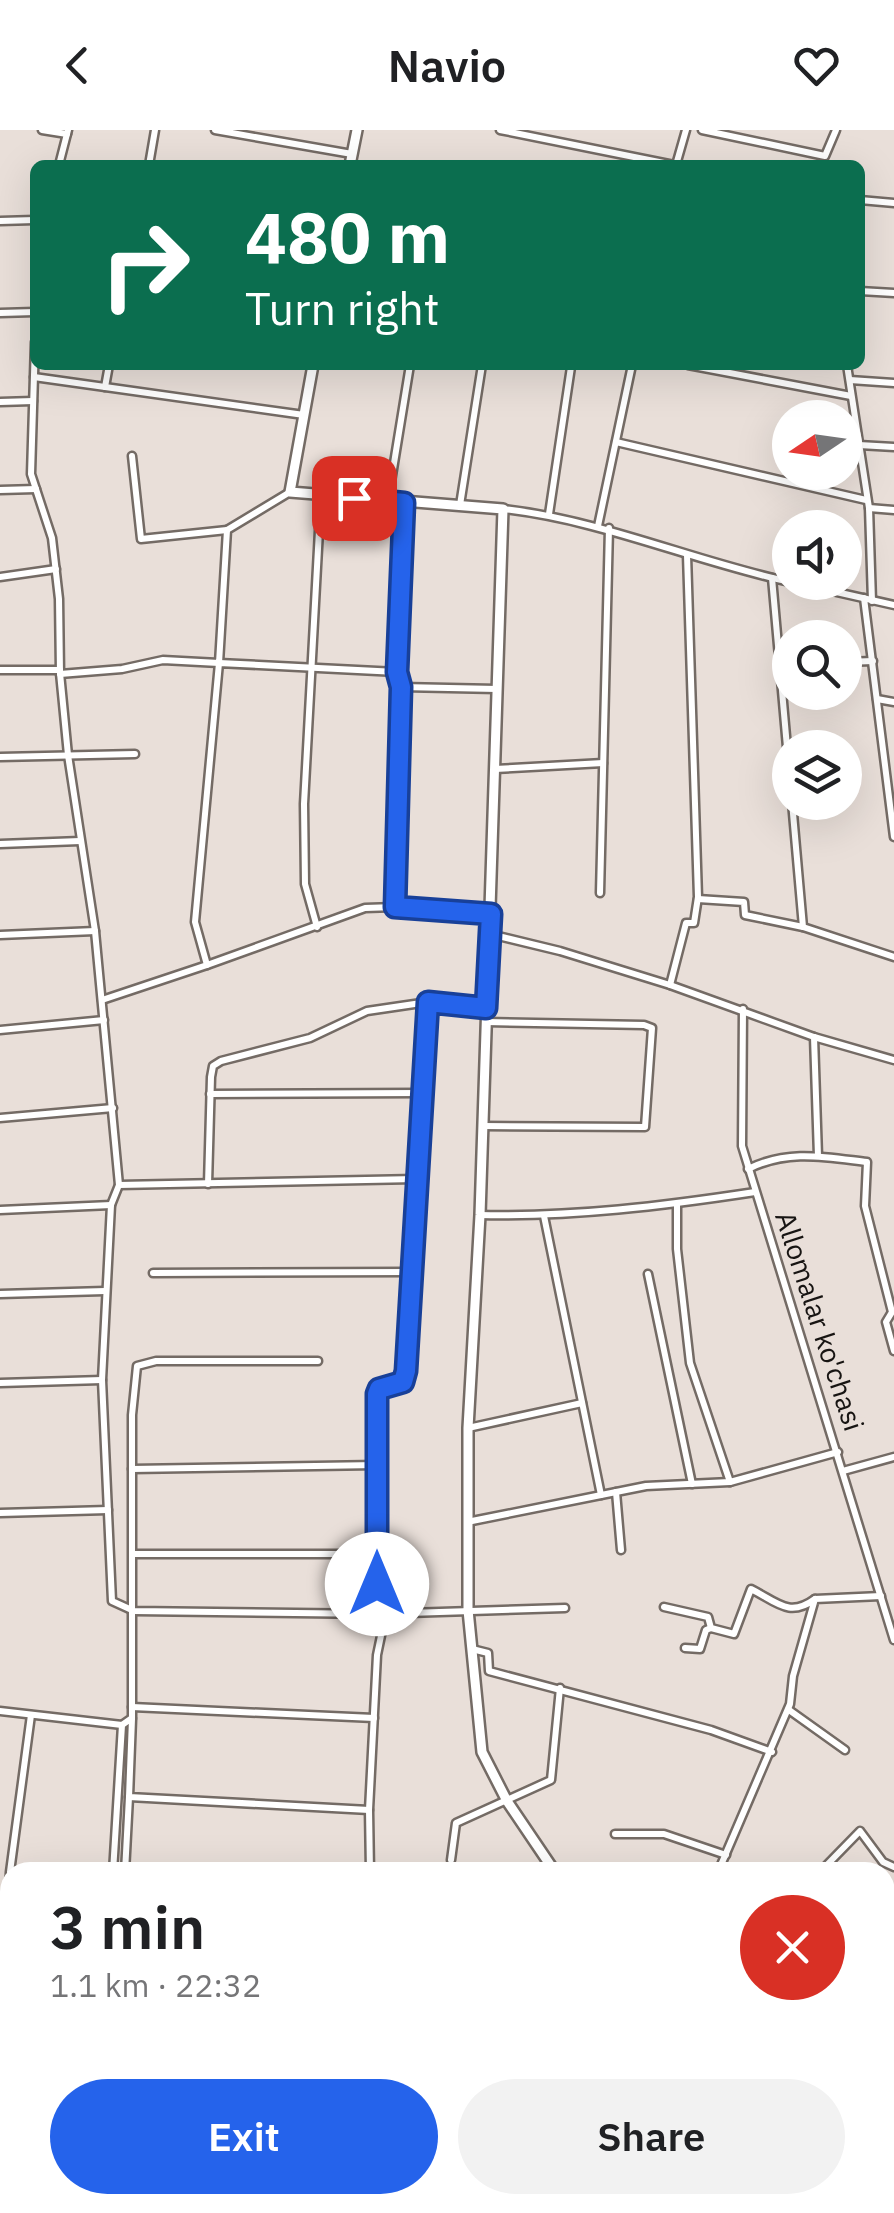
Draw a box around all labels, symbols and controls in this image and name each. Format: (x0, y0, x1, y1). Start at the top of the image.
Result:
text: Navio (388, 36, 506, 94)
icon: back (50, 38, 105, 93)
icon: heart (789, 38, 844, 93)
text: 480 m (245, 191, 450, 282)
icon: right (80, 200, 210, 330)
text: Turn right (245, 279, 440, 337)
north arrow (772, 400, 862, 490)
map controls (772, 400, 862, 820)
pin (312, 456, 397, 541)
icon: arrive (327, 471, 382, 526)
button: sound (772, 510, 862, 600)
button: search (772, 620, 862, 710)
button: layers (772, 730, 862, 820)
street label: Allomalar ko'chasi (767, 1206, 873, 1436)
position arrow (325, 1532, 429, 1636)
text: 3 min (50, 1887, 205, 1966)
button: close (740, 1895, 845, 2000)
text: 1.1 km · 22:32 (50, 1964, 261, 2006)
button: Exit (50, 2079, 438, 2194)
button: Share (458, 2079, 845, 2194)

